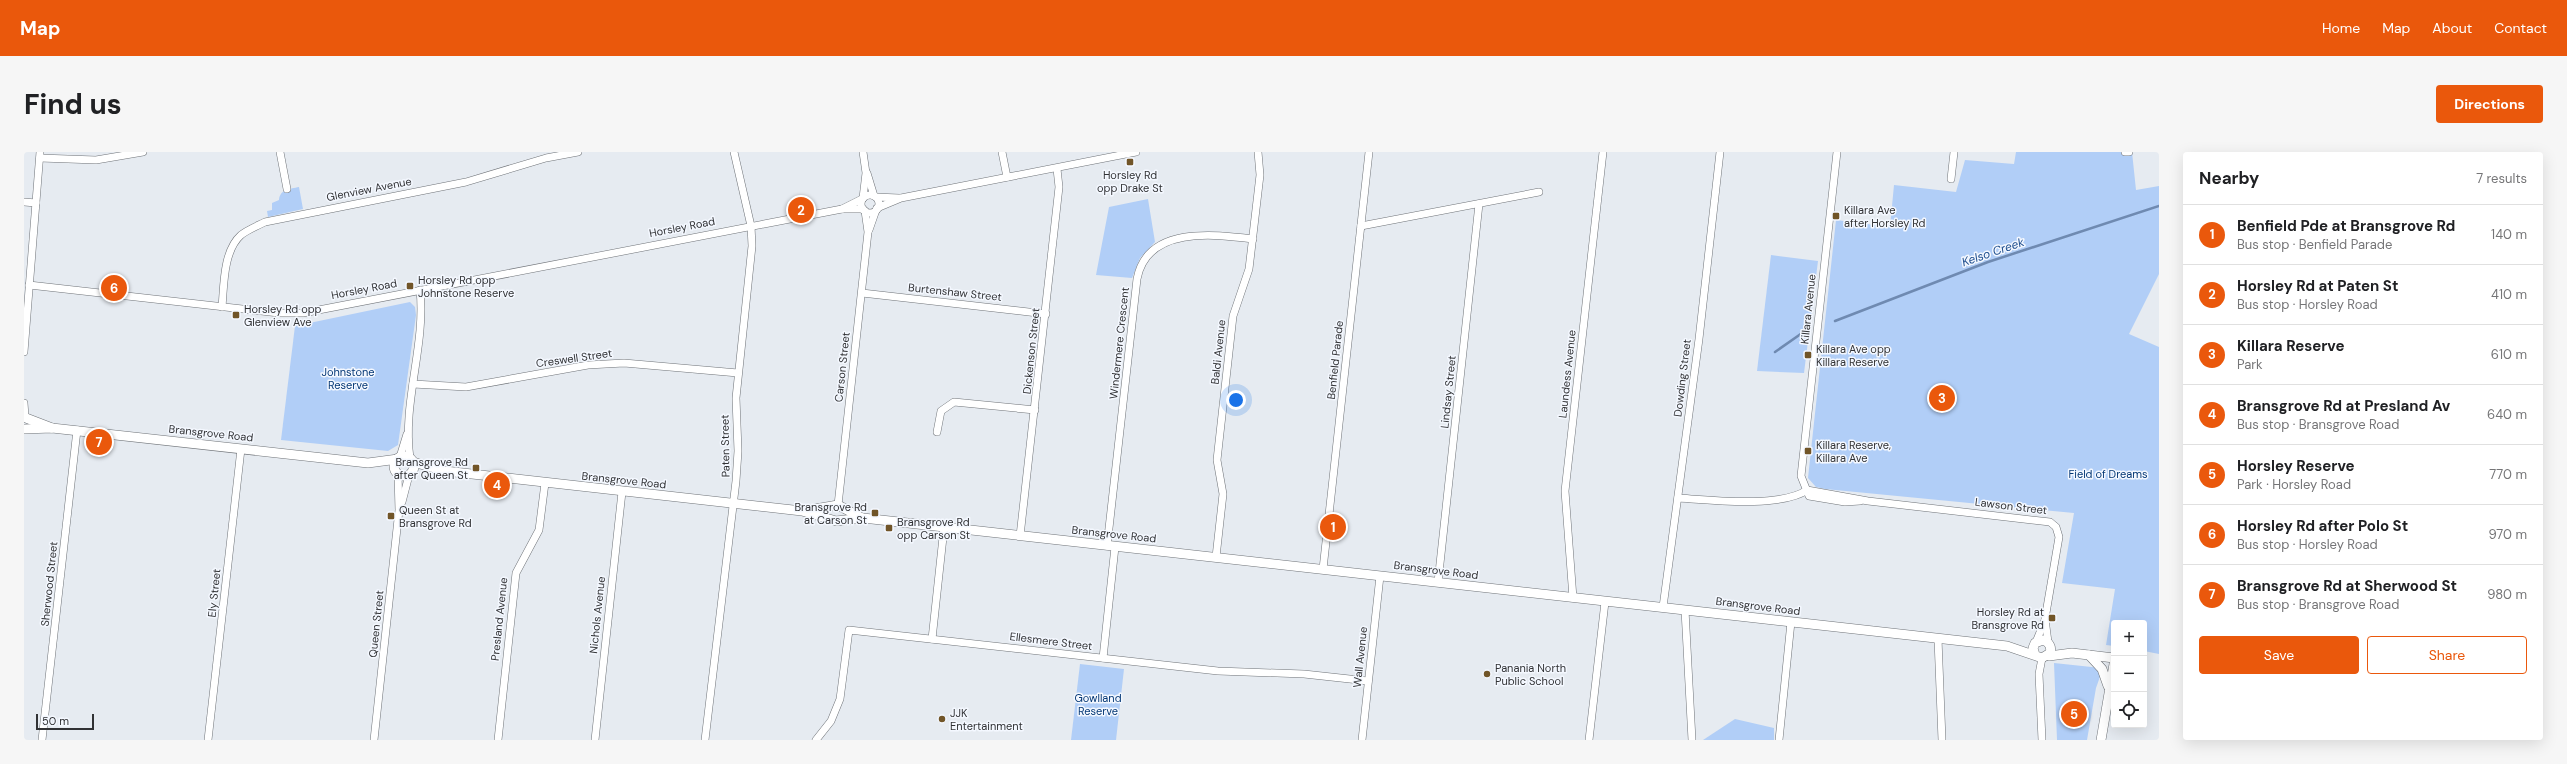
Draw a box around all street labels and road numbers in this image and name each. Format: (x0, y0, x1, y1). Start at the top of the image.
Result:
street label: Glenview Avenue (325, 174, 413, 204)
street label: Horsley Road (648, 214, 716, 240)
street label: Killara Avenue (1797, 273, 1819, 345)
street label: Horsley Road (330, 276, 398, 302)
street label: Burtenshaw Street (908, 280, 1002, 304)
street label: Windermere Crescent (1106, 286, 1132, 400)
street label: Dickenson Street (1020, 307, 1042, 395)
street label: Baldi Avenue (1208, 319, 1228, 385)
street label: Benfield Parade (1324, 320, 1346, 400)
street label: Laundess Avenue (1555, 329, 1579, 419)
street label: Carson Street (831, 331, 853, 403)
street label: Dowding Street (1670, 338, 1694, 418)
street label: Creswell Street (535, 346, 613, 370)
street label: Lindsay Street (1437, 355, 1459, 429)
street label: Paten Street (717, 414, 733, 478)
street label: Bransgrove Road (168, 422, 254, 444)
street label: Bransgrove Road (581, 469, 667, 491)
street label: Lawson Street (1974, 495, 2048, 517)
street label: Bransgrove Road (1071, 523, 1157, 545)
street label: Sherwood Street (38, 541, 60, 627)
street label: Bransgrove Road (1393, 558, 1479, 582)
street label: Ely Street (204, 568, 224, 618)
street label: Nichols Avenue (586, 576, 608, 654)
street label: Presland Avenue (488, 577, 510, 661)
street label: Queen Street (365, 590, 387, 658)
street label: Bransgrove Road (1715, 594, 1801, 618)
street label: Wall Avenue (1350, 626, 1370, 688)
street label: Ellesmere Street (1009, 629, 1093, 653)

